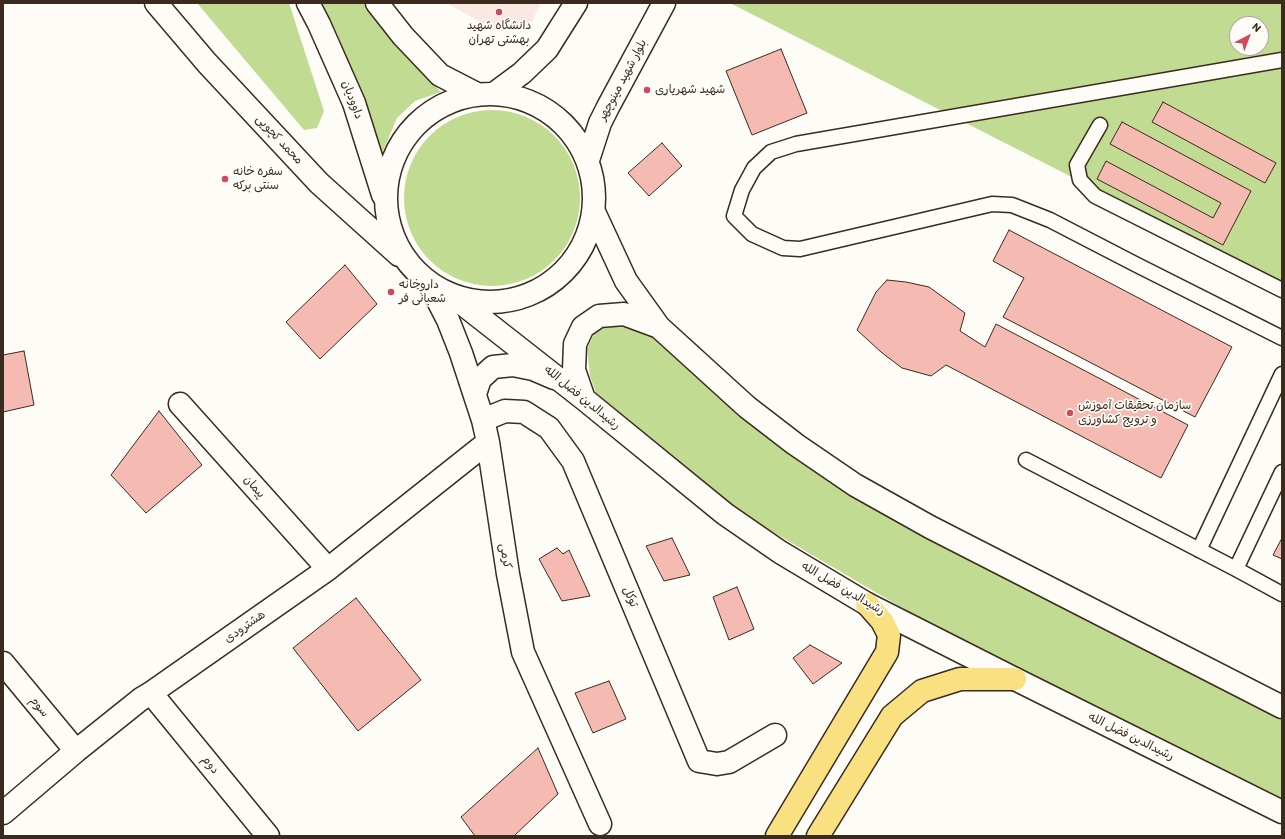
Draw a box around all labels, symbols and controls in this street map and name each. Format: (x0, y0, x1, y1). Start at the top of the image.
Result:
marker: دانشگاه شهید بهشتی تهران (494, 7, 504, 17)
north arrow (1229, 16, 1269, 56)
place label: دانشگاه شهید بهشتی تهران (467, 19, 531, 47)
text: N (1250, 20, 1264, 35)
street label: بلوار شهید مینوچهر (596, 37, 650, 123)
street label: داوودیان (338, 79, 366, 121)
place label: شهید شهریاری (655, 83, 725, 97)
marker: شهید شهریاری (642, 85, 652, 95)
street label: محمد کچویی (252, 112, 306, 168)
place label: سفره خانه سنتی برکه (233, 165, 283, 193)
marker: سفره خانه سنتی برکه (220, 174, 230, 184)
place label: داروخانه شعبانی فر (399, 278, 446, 306)
marker: داروخانه شعبانی فر (386, 287, 396, 297)
street label: رشیدالدین فضل الله (541, 363, 623, 433)
place label: سازمان تحقیقات آموزش و ترویج کشاورزی (1078, 399, 1191, 427)
marker: سازمان تحقیقات آموزش و ترویج کشاورزی (1065, 408, 1075, 418)
street label: پیمان (240, 473, 268, 501)
street label: کرمی (496, 542, 514, 570)
street label: رشیدالدین فضل الله (799, 559, 887, 619)
street label: توکل (619, 584, 641, 610)
street label: هشترودی (222, 608, 268, 646)
street label: سوم (26, 694, 52, 720)
street label: رشیدالدین فضل الله (1086, 710, 1176, 764)
street label: دوم (198, 753, 222, 777)

